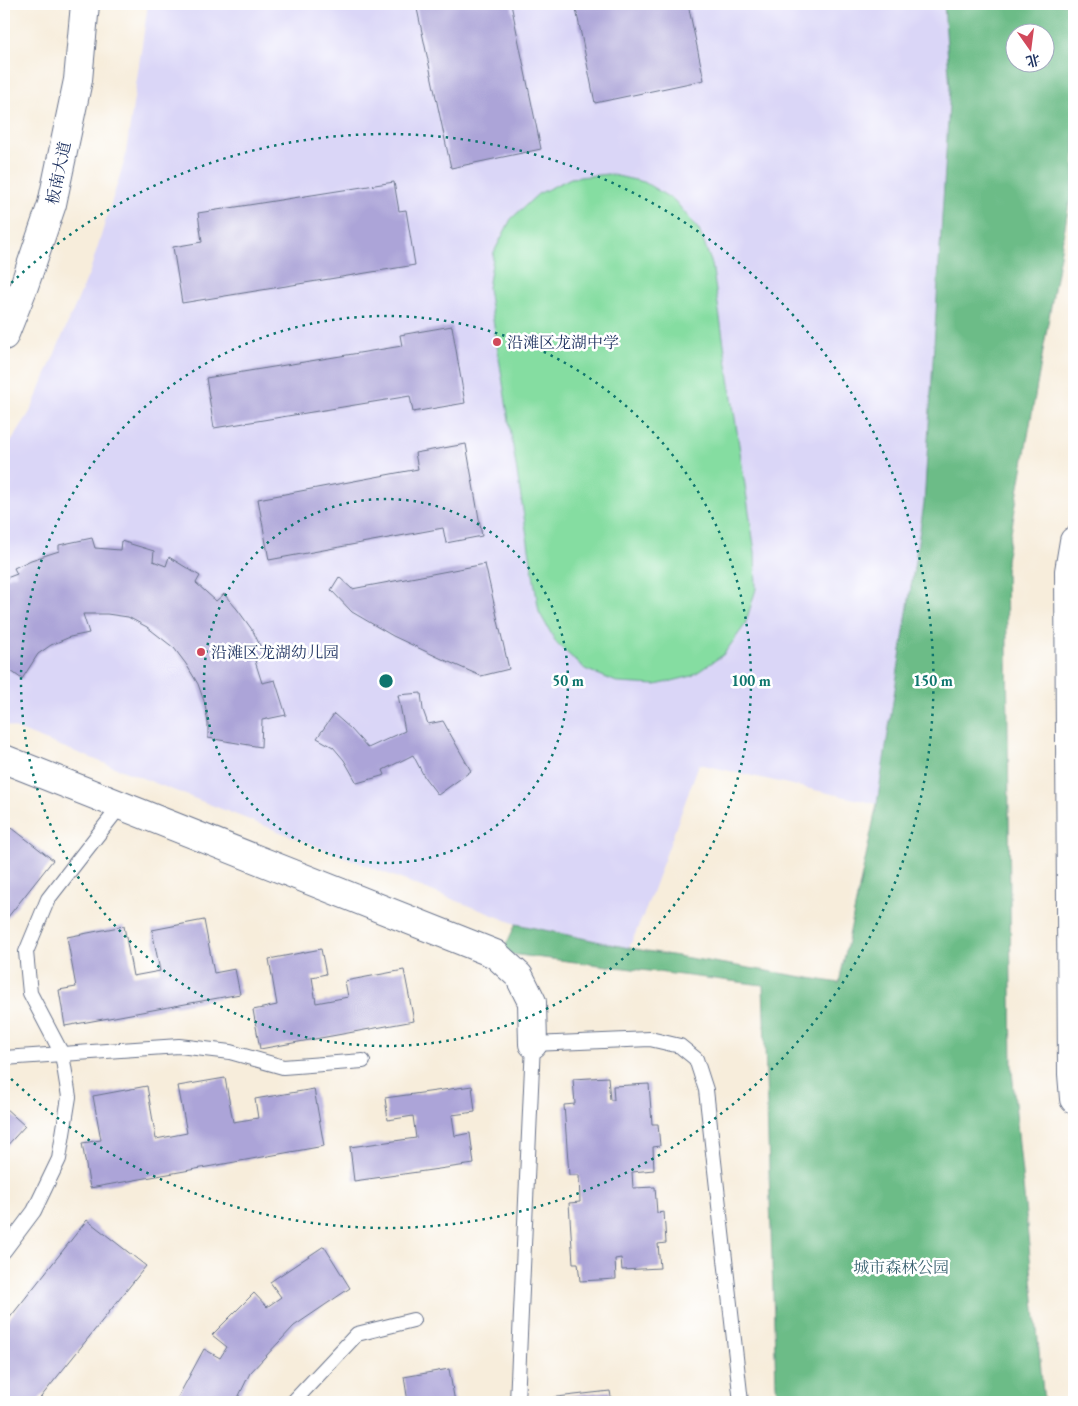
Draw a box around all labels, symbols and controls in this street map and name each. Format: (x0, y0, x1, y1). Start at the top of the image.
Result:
north arrow (1006, 22, 1056, 72)
text: 北 (1024, 50, 1042, 71)
street label: 板南大道 (42, 140, 75, 207)
place label: 沿滩区龙湖中学 (507, 332, 619, 353)
marker: 沿滩区龙湖中学 (491, 336, 503, 348)
place label: 沿滩区龙湖幼儿园 (211, 642, 339, 663)
marker: 沿滩区龙湖幼儿园 (195, 646, 207, 658)
text: 50 m (552, 671, 584, 690)
text: 100 m (731, 671, 771, 690)
text: 150 m (913, 671, 953, 690)
centre of rings (377, 672, 395, 690)
park label: 城市森林公园 (853, 1257, 949, 1278)

